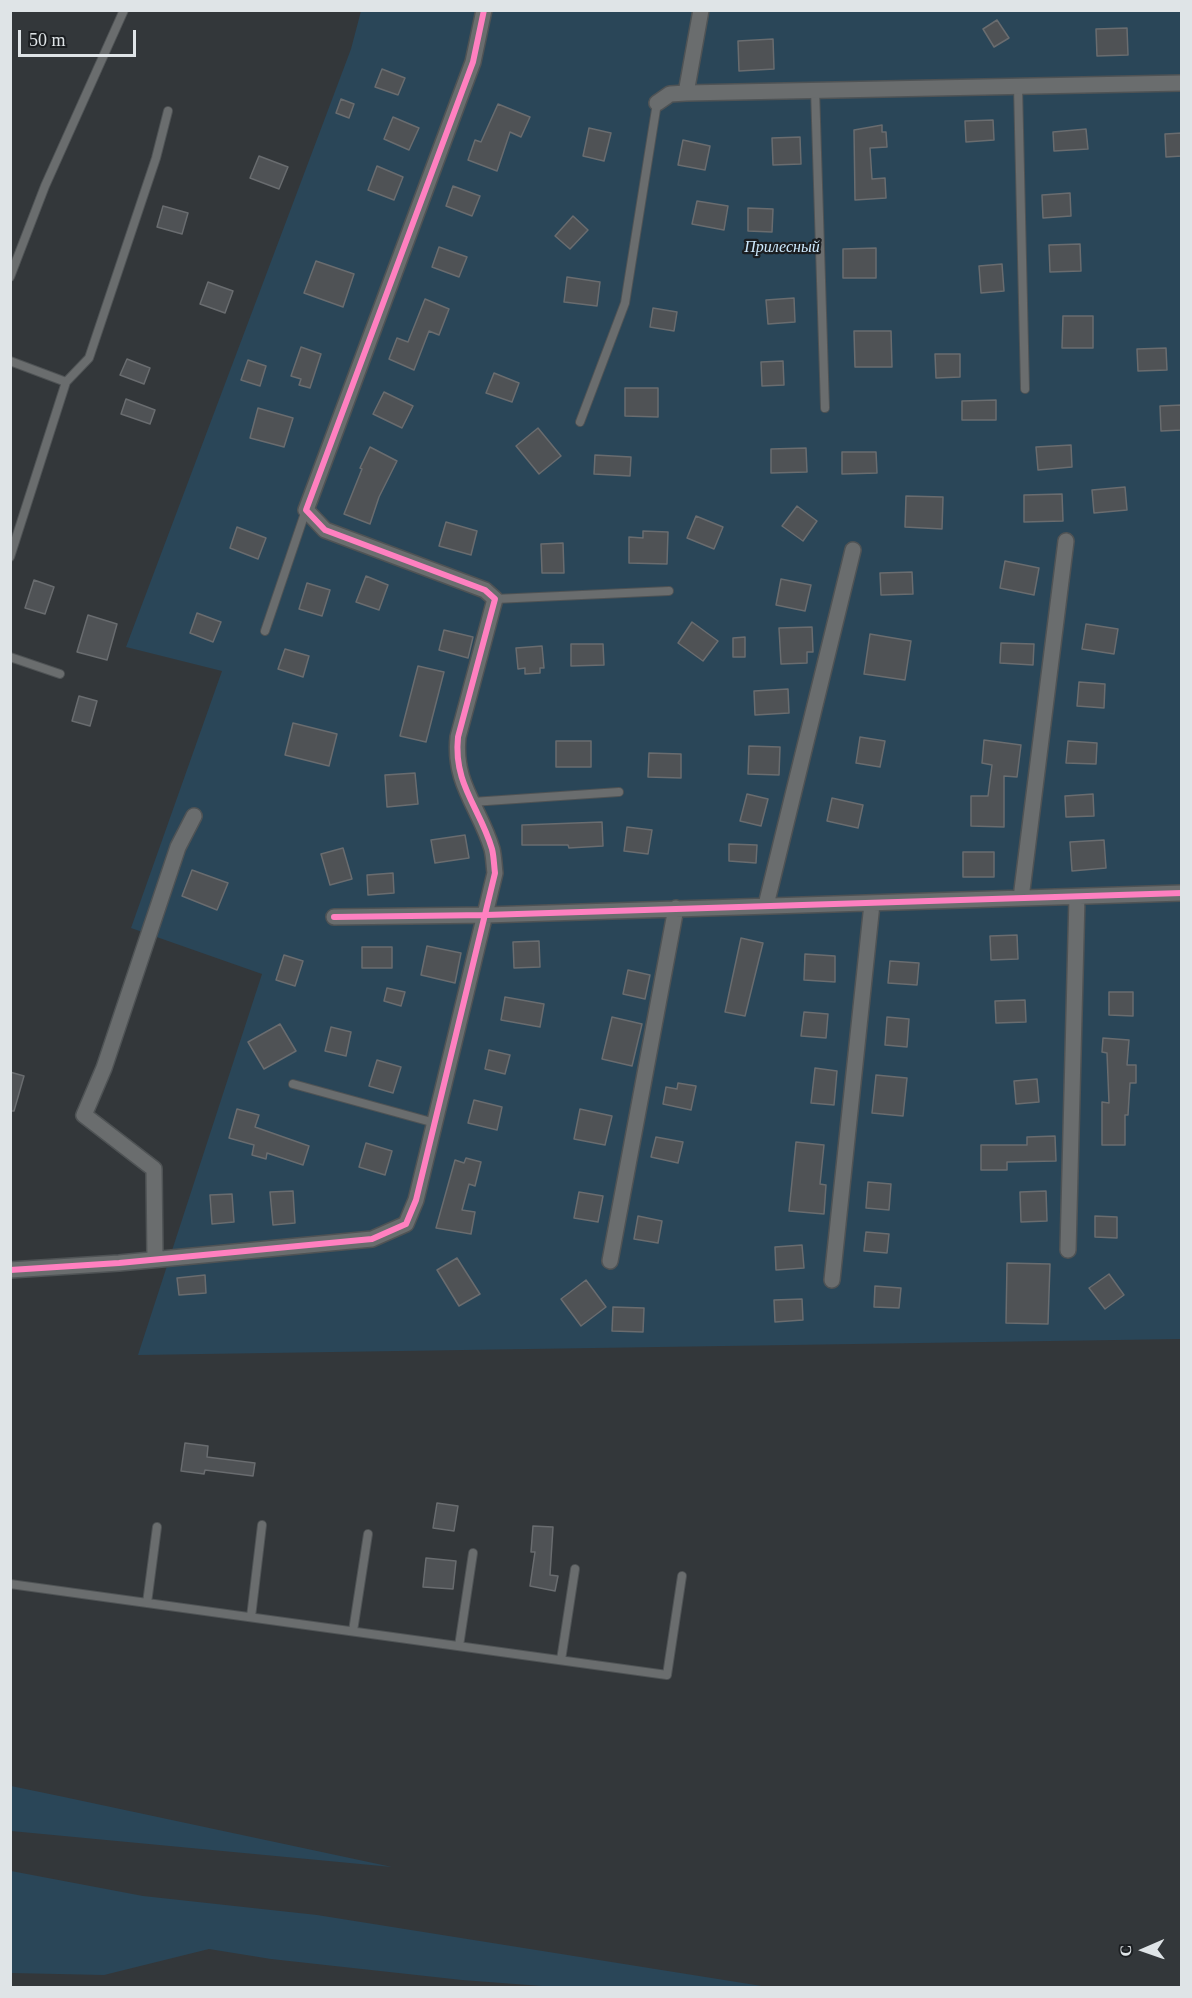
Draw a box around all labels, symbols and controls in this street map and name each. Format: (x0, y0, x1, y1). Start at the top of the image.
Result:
scale bar (21, 18, 140, 56)
text: 50 m (29, 30, 66, 50)
park label: Прилесный (744, 238, 820, 258)
north arrow (1114, 1920, 1174, 1980)
text: С (1117, 1945, 1134, 1957)

